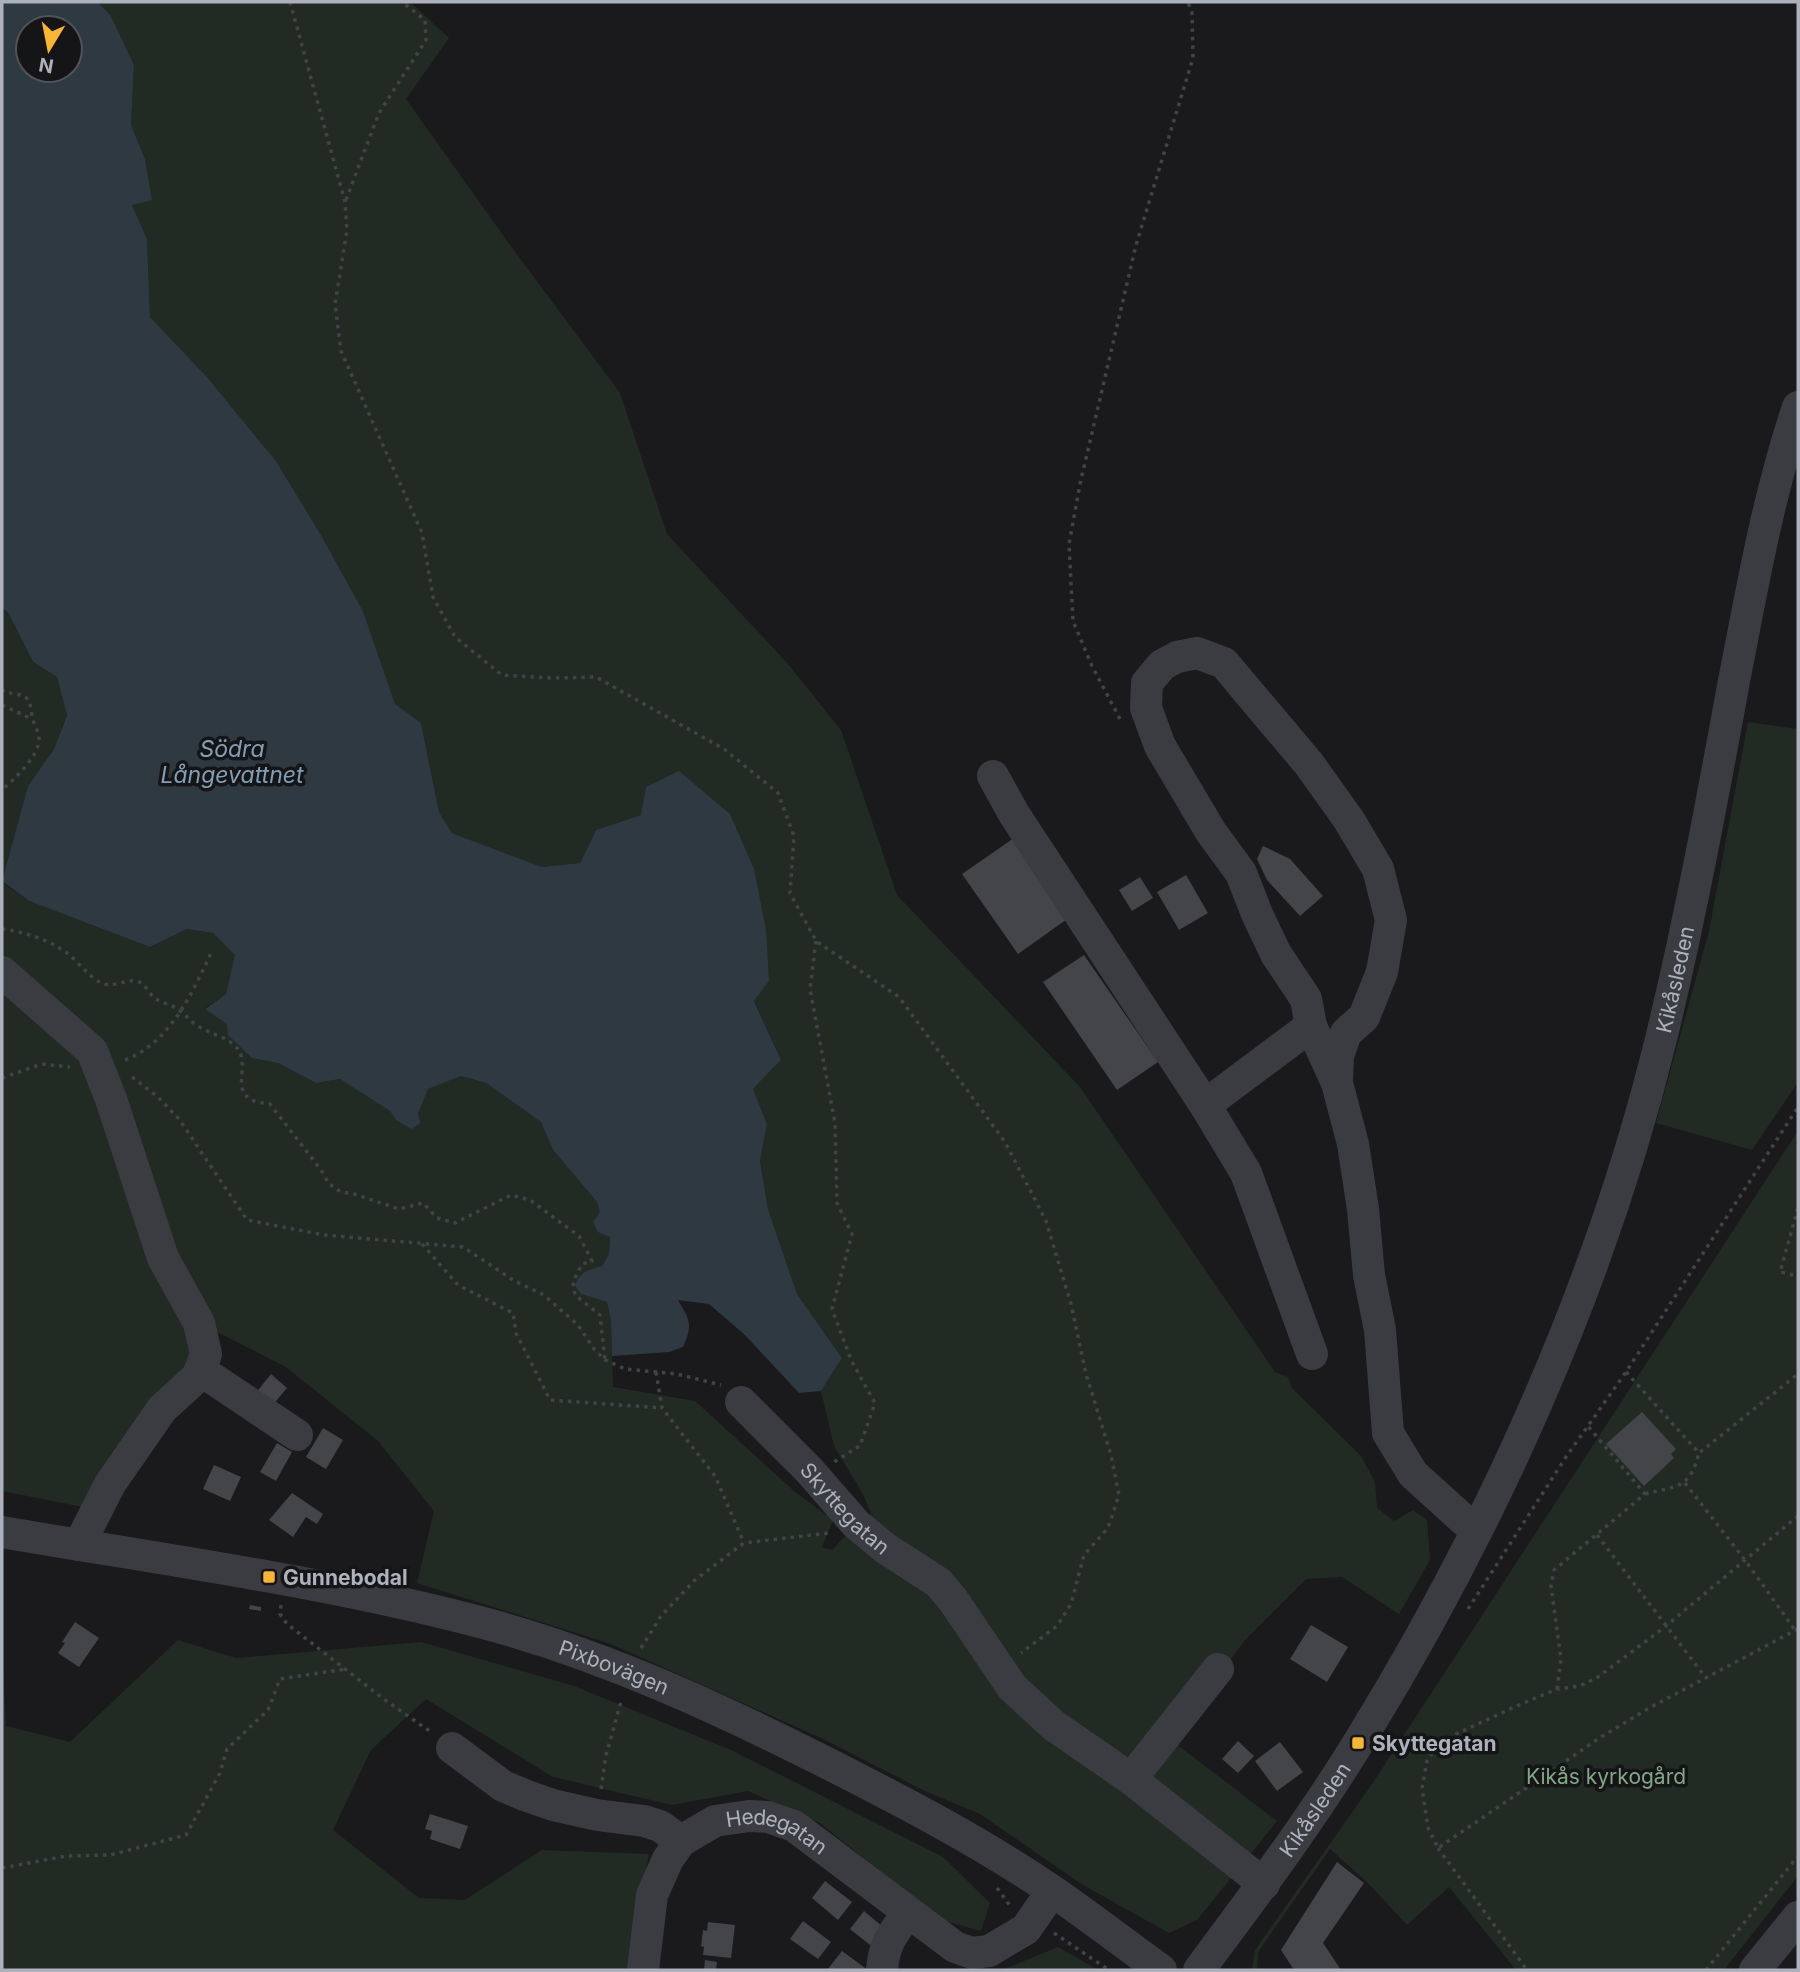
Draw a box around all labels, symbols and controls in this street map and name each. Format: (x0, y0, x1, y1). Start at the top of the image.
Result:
north arrow (14, 14, 84, 84)
text: N (37, 53, 55, 78)
water label: Södra Långevattnet (160, 735, 304, 789)
street label: Kikåsleden (1650, 924, 1699, 1035)
street label: Skyttegatan (795, 1457, 895, 1559)
place label: Gunnebodal (283, 1565, 408, 1590)
marker: Gunnebodal (261, 1569, 277, 1585)
street label: Pixbovägen (556, 1634, 673, 1700)
place label: Skyttegatan (1372, 1731, 1497, 1756)
marker: Skyttegatan (1350, 1735, 1366, 1751)
street label: Kikåsleden (1274, 1757, 1355, 1861)
park label: Kikås kyrkogård (1526, 1764, 1686, 1789)
street label: Hedegatan (724, 1803, 833, 1859)

